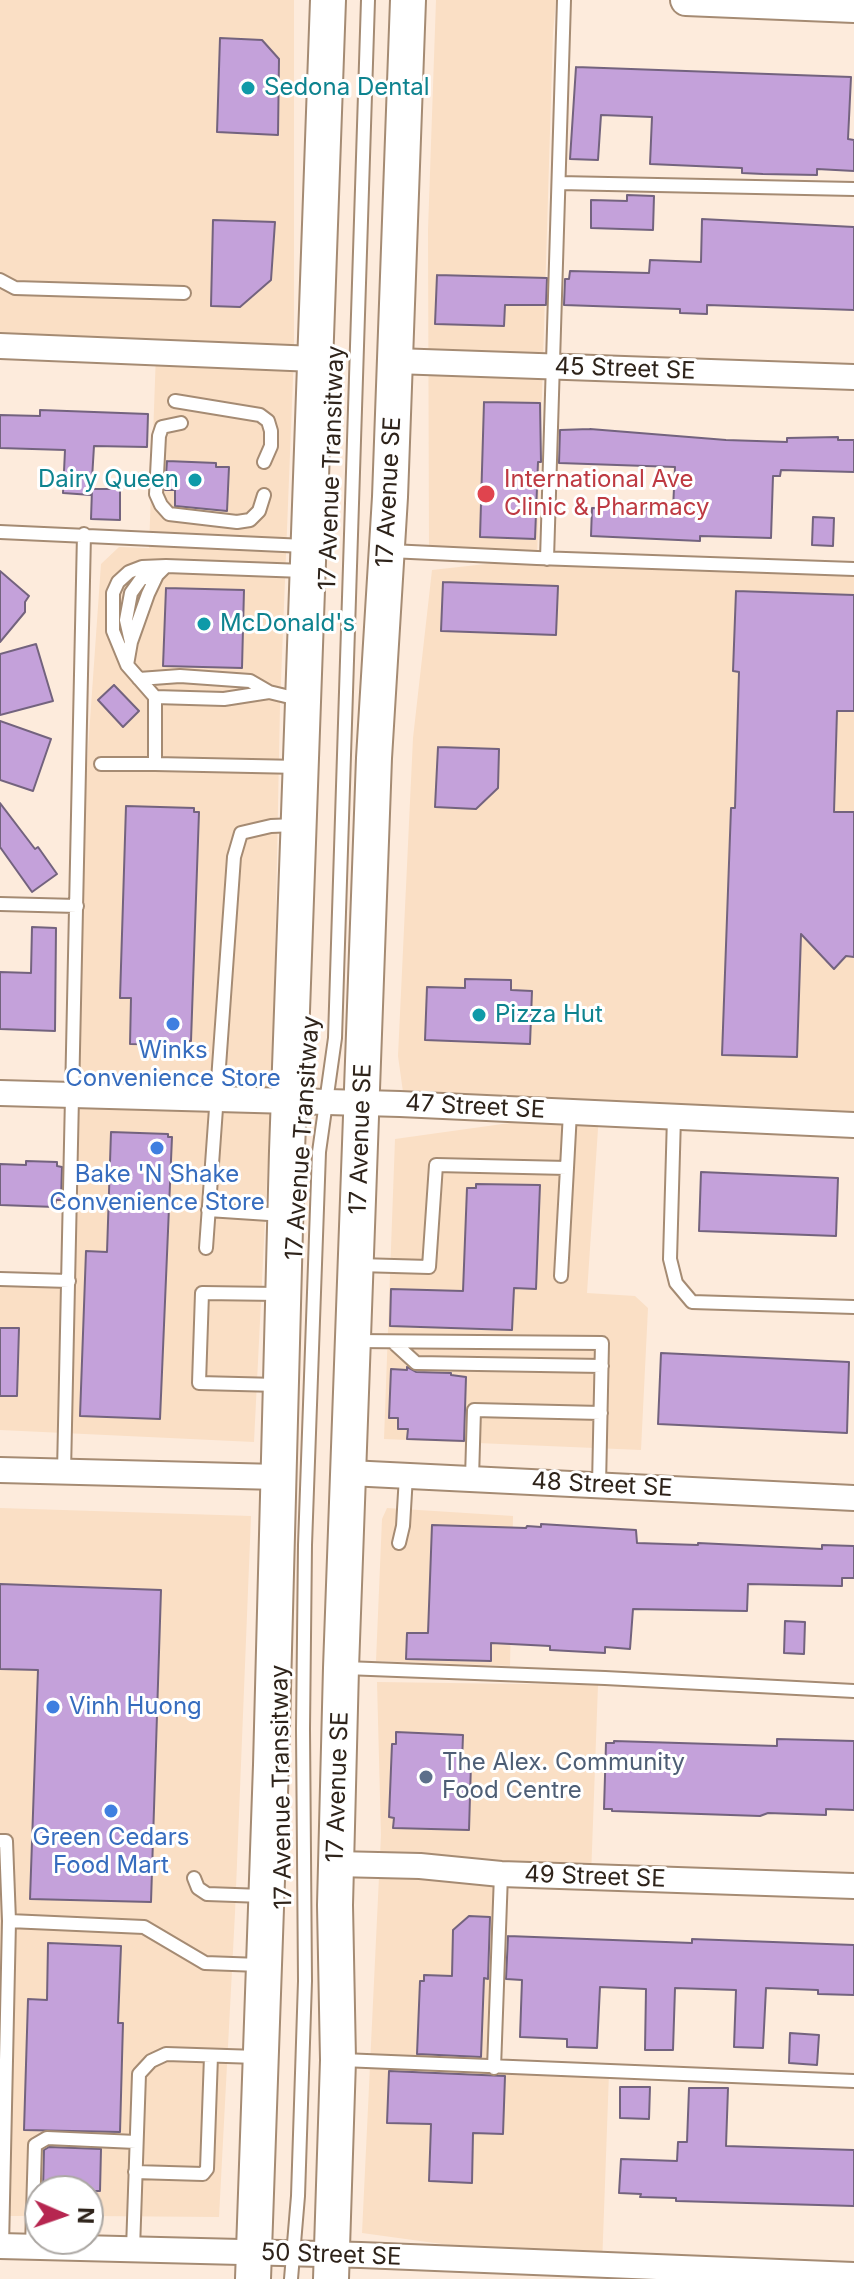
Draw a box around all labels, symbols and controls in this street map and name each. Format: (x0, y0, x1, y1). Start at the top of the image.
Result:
place label: Sedona Dental (264, 74, 430, 102)
marker: Sedona Dental (239, 79, 257, 97)
street label: 17 Avenue Transitway (313, 345, 351, 591)
street label: 45 Street SE (554, 352, 696, 386)
street label: 17 Avenue SE (371, 416, 407, 568)
place label: Dairy Queen (38, 466, 179, 494)
place label: International Ave Clinic & Pharmacy (504, 466, 709, 522)
marker: Dairy Queen (186, 471, 204, 489)
marker: International Ave Clinic & Pharmacy (475, 483, 497, 505)
place label: McDonald's (220, 610, 355, 638)
marker: McDonald's (195, 615, 213, 633)
place label: Pizza Hut (495, 1001, 603, 1029)
marker: Pizza Hut (470, 1006, 488, 1024)
marker: Winks Convenience Store (164, 1015, 182, 1033)
street label: 17 Avenue Transitway (280, 1015, 326, 1261)
place label: Winks Convenience Store (65, 1037, 281, 1093)
street label: 17 Avenue SE (344, 1063, 378, 1215)
street label: 47 Street SE (404, 1089, 546, 1125)
marker: Bake 'N Shake Convenience Store (148, 1139, 166, 1157)
place label: Bake 'N Shake Convenience Store (49, 1161, 265, 1217)
street label: 48 Street SE (531, 1467, 673, 1503)
street label: 17 Avenue Transitway (265, 1664, 299, 1910)
place label: Vinh Huong (69, 1693, 202, 1721)
marker: Vinh Huong (44, 1698, 62, 1716)
street label: 17 Avenue SE (321, 1711, 355, 1863)
place label: The Alex. Community Food Centre (442, 1749, 685, 1805)
marker: The Alex. Community Food Centre (417, 1768, 435, 1786)
marker: Green Cedars Food Mart (102, 1802, 120, 1820)
place label: Green Cedars Food Mart (33, 1824, 189, 1880)
street label: 49 Street SE (524, 1860, 666, 1894)
north arrow (24, 2175, 104, 2255)
text: N (73, 2207, 99, 2225)
street label: 50 Street SE (260, 2238, 402, 2272)

